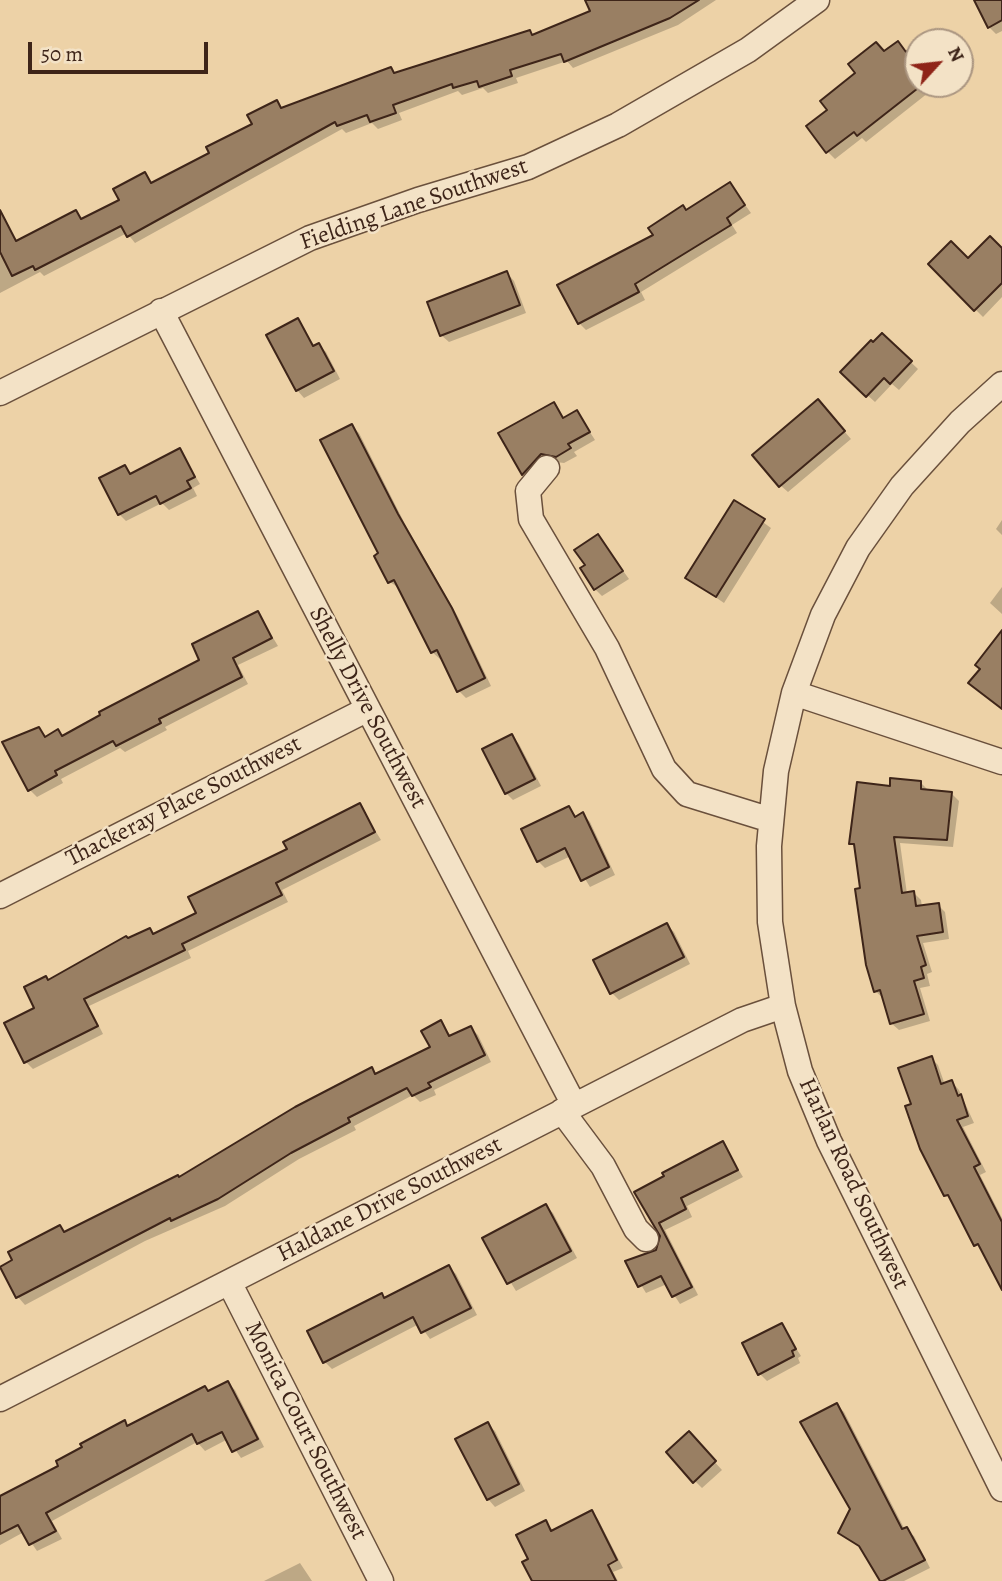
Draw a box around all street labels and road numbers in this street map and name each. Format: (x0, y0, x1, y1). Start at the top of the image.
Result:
street label: Fielding Lane Southwest (296, 152, 532, 258)
street label: Shelly Drive Southwest (302, 602, 432, 814)
street label: Thackeray Place Southwest (61, 730, 307, 874)
street label: Harlan Road Southwest (791, 1074, 915, 1294)
street label: Haldane Drive Southwest (273, 1131, 507, 1269)
street label: Monica Court Southwest (237, 1317, 373, 1545)

